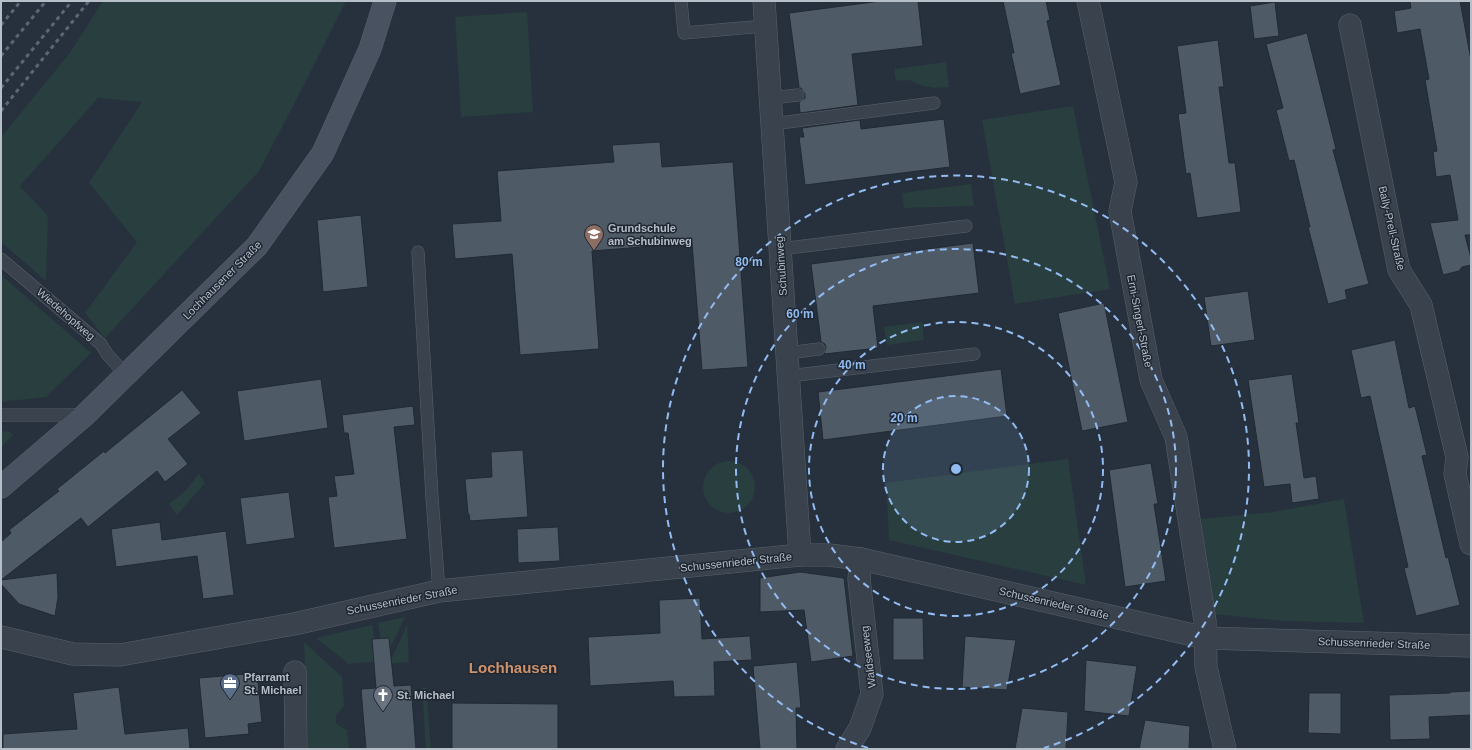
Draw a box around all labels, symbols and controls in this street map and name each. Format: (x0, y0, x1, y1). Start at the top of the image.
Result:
street label: Bally-Prell-Straße (1376, 185, 1408, 271)
place label: Grundschule am Schubinweg (608, 222, 692, 247)
school or university icon: Grundschule am Schubinweg (583, 223, 605, 251)
street label: Schubinweg (773, 236, 789, 296)
street label: Lochhausener Straße (180, 238, 264, 322)
text: 80 m (735, 255, 763, 269)
street label: Erni-Singerl-Straße (1125, 274, 1155, 368)
street label: Wiedehopfweg (35, 286, 97, 342)
text: 60 m (786, 307, 814, 321)
text: 40 m (838, 358, 866, 372)
text: 20 m (890, 411, 918, 425)
centre of rings (949, 462, 963, 476)
street label: Schussenrieder Straße (679, 550, 793, 574)
street label: Schussenrieder Straße (346, 583, 458, 617)
street label: Schussenrieder Straße (998, 585, 1110, 621)
street label: Waldseeweg (858, 625, 878, 689)
street label: Schussenrieder Straße (1318, 635, 1430, 651)
district label: Lochhausen (469, 659, 557, 676)
place label: Pfarramt St. Michael (244, 671, 301, 696)
office icon: Pfarramt St. Michael (219, 672, 241, 700)
church icon: St. Michael (372, 684, 394, 712)
place label: St. Michael (397, 689, 454, 701)

